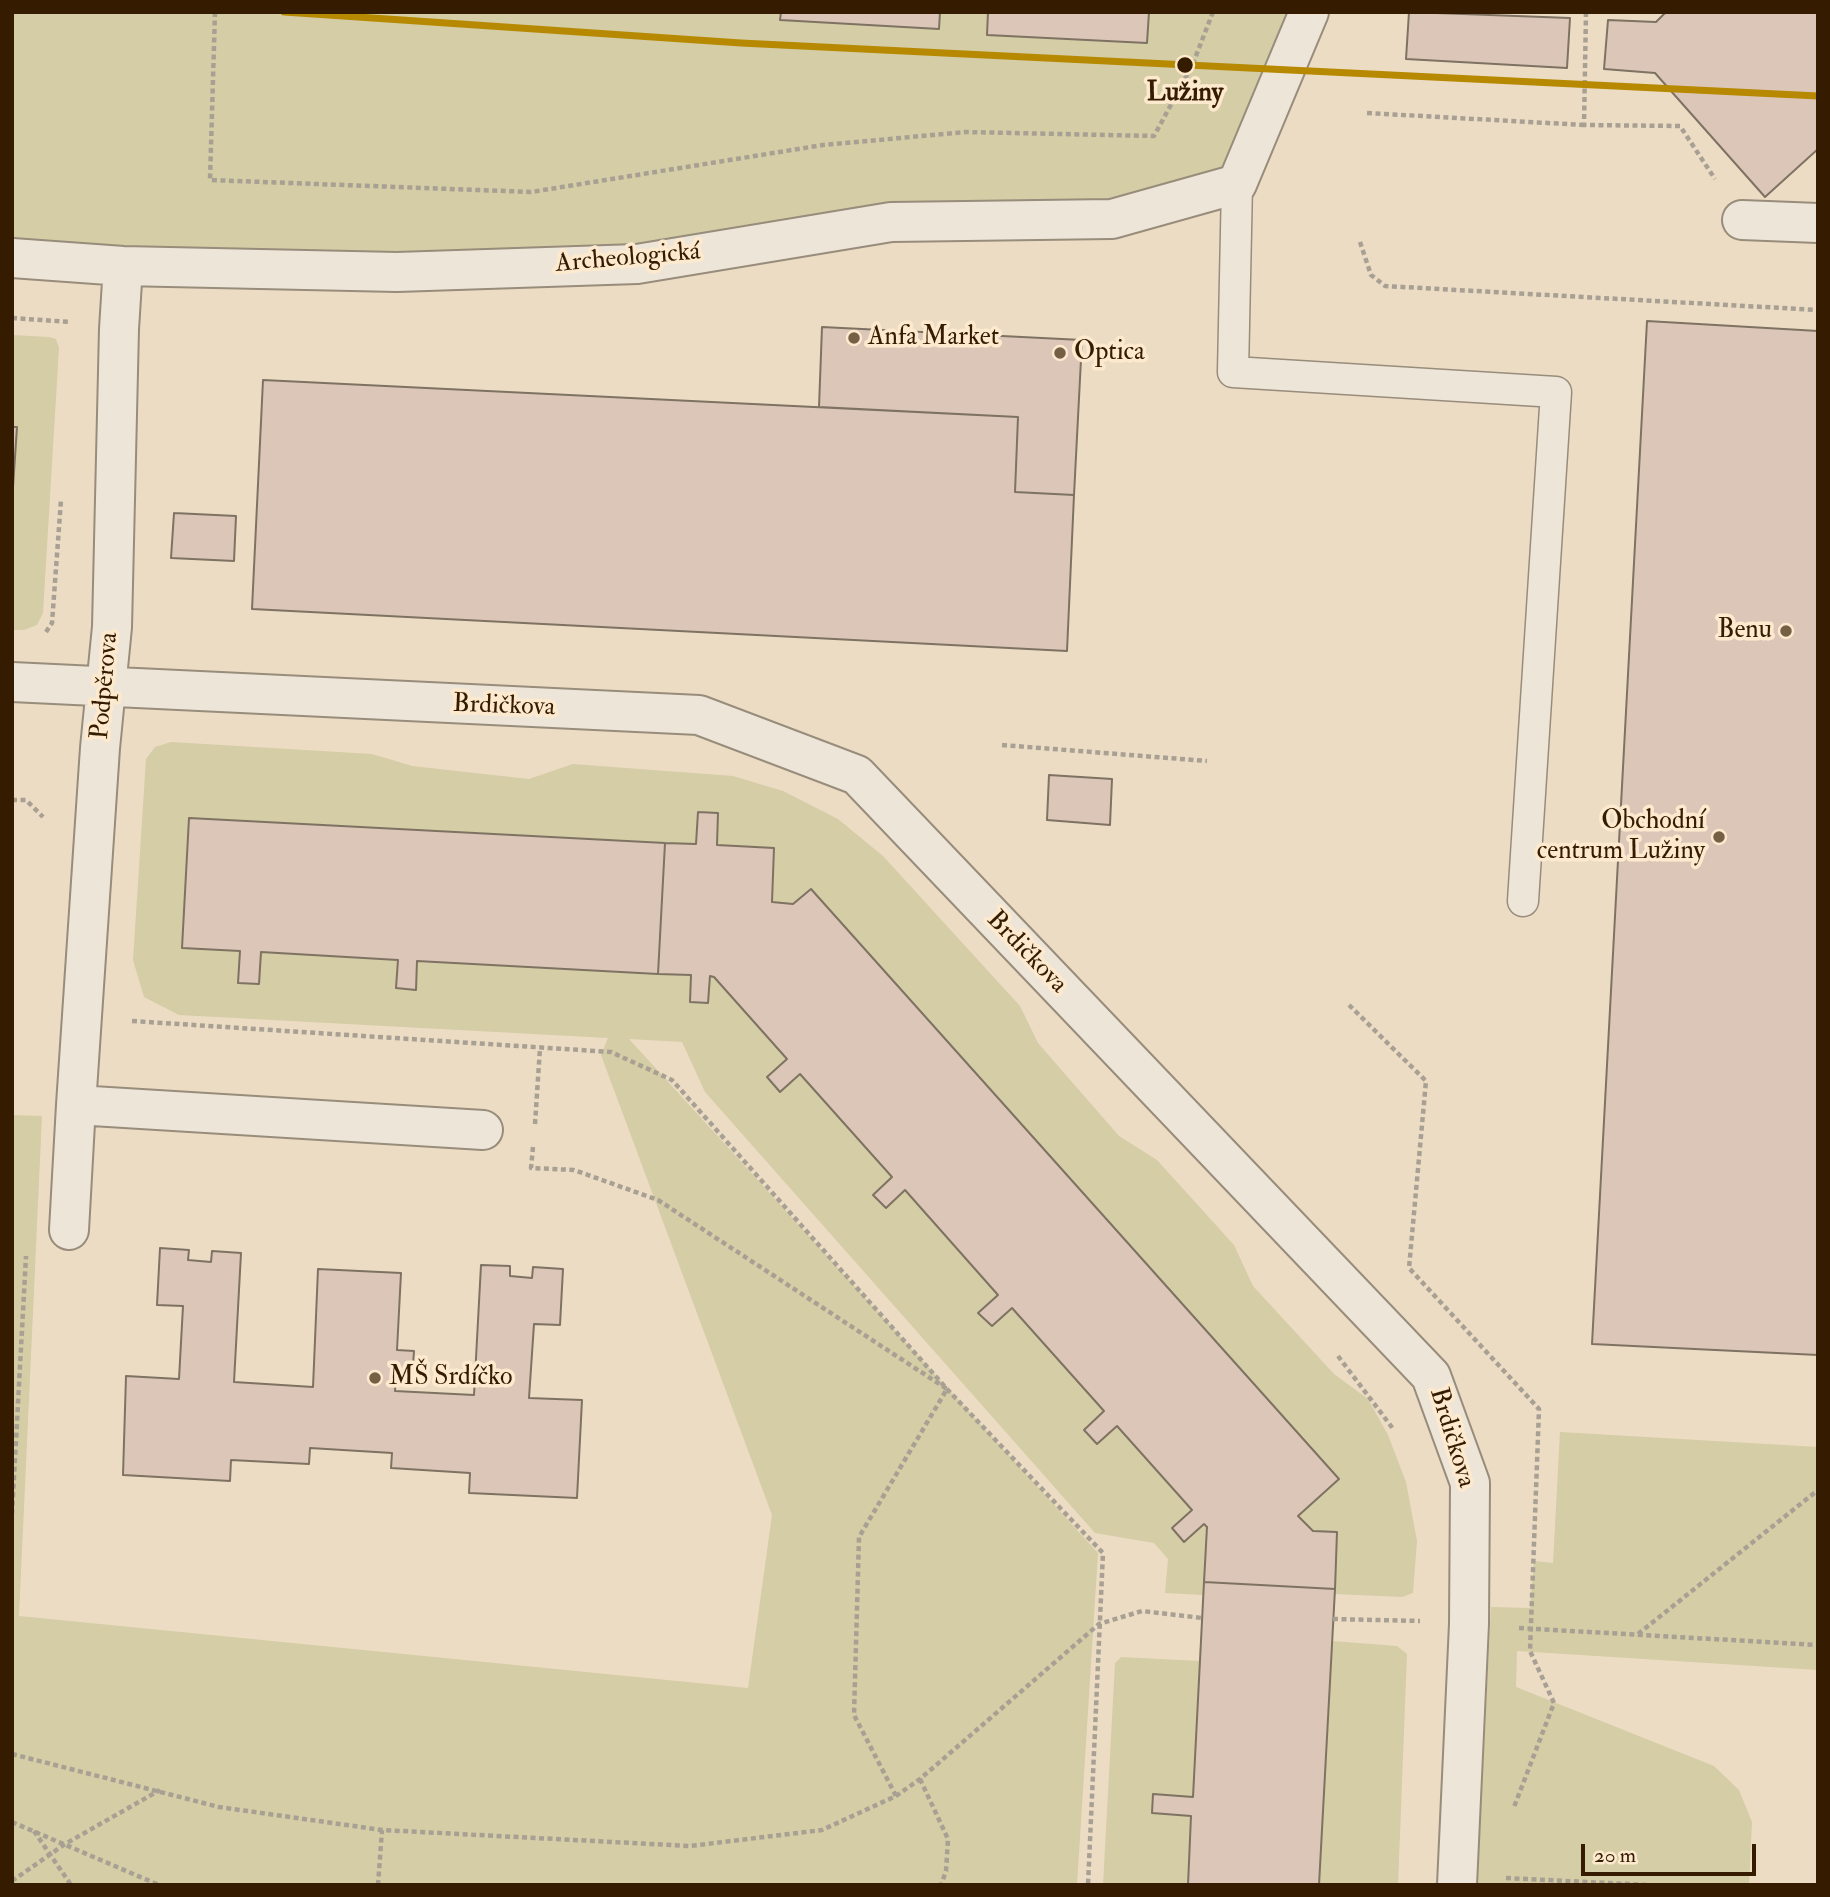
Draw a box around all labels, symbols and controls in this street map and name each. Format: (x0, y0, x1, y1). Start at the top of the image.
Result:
marker: Lužiny (1175, 55, 1195, 75)
place label: Lužiny (1147, 78, 1223, 110)
street label: Archeologická (554, 237, 702, 281)
place label: Anfa Market (868, 322, 999, 354)
marker: Anfa Market (846, 330, 862, 346)
place label: Optica (1074, 337, 1145, 369)
marker: Optica (1052, 345, 1068, 361)
place label: Benu (1717, 615, 1772, 647)
marker: Benu (1778, 623, 1794, 639)
street label: Podpěrova (86, 631, 126, 741)
street label: Brdičkova (452, 690, 556, 724)
place label: Obchodní centrum Lužiny (1537, 806, 1705, 868)
marker: Obchodní centrum Lužiny (1711, 829, 1727, 845)
street label: Brdičkova (979, 905, 1073, 1001)
place label: MŠ Srdíčko (389, 1362, 513, 1394)
marker: MŠ Srdíčko (367, 1370, 383, 1386)
street label: Brdičkova (1421, 1384, 1481, 1492)
scale bar (1585, 1830, 1760, 1874)
text: 20 m (1594, 1842, 1636, 1869)

